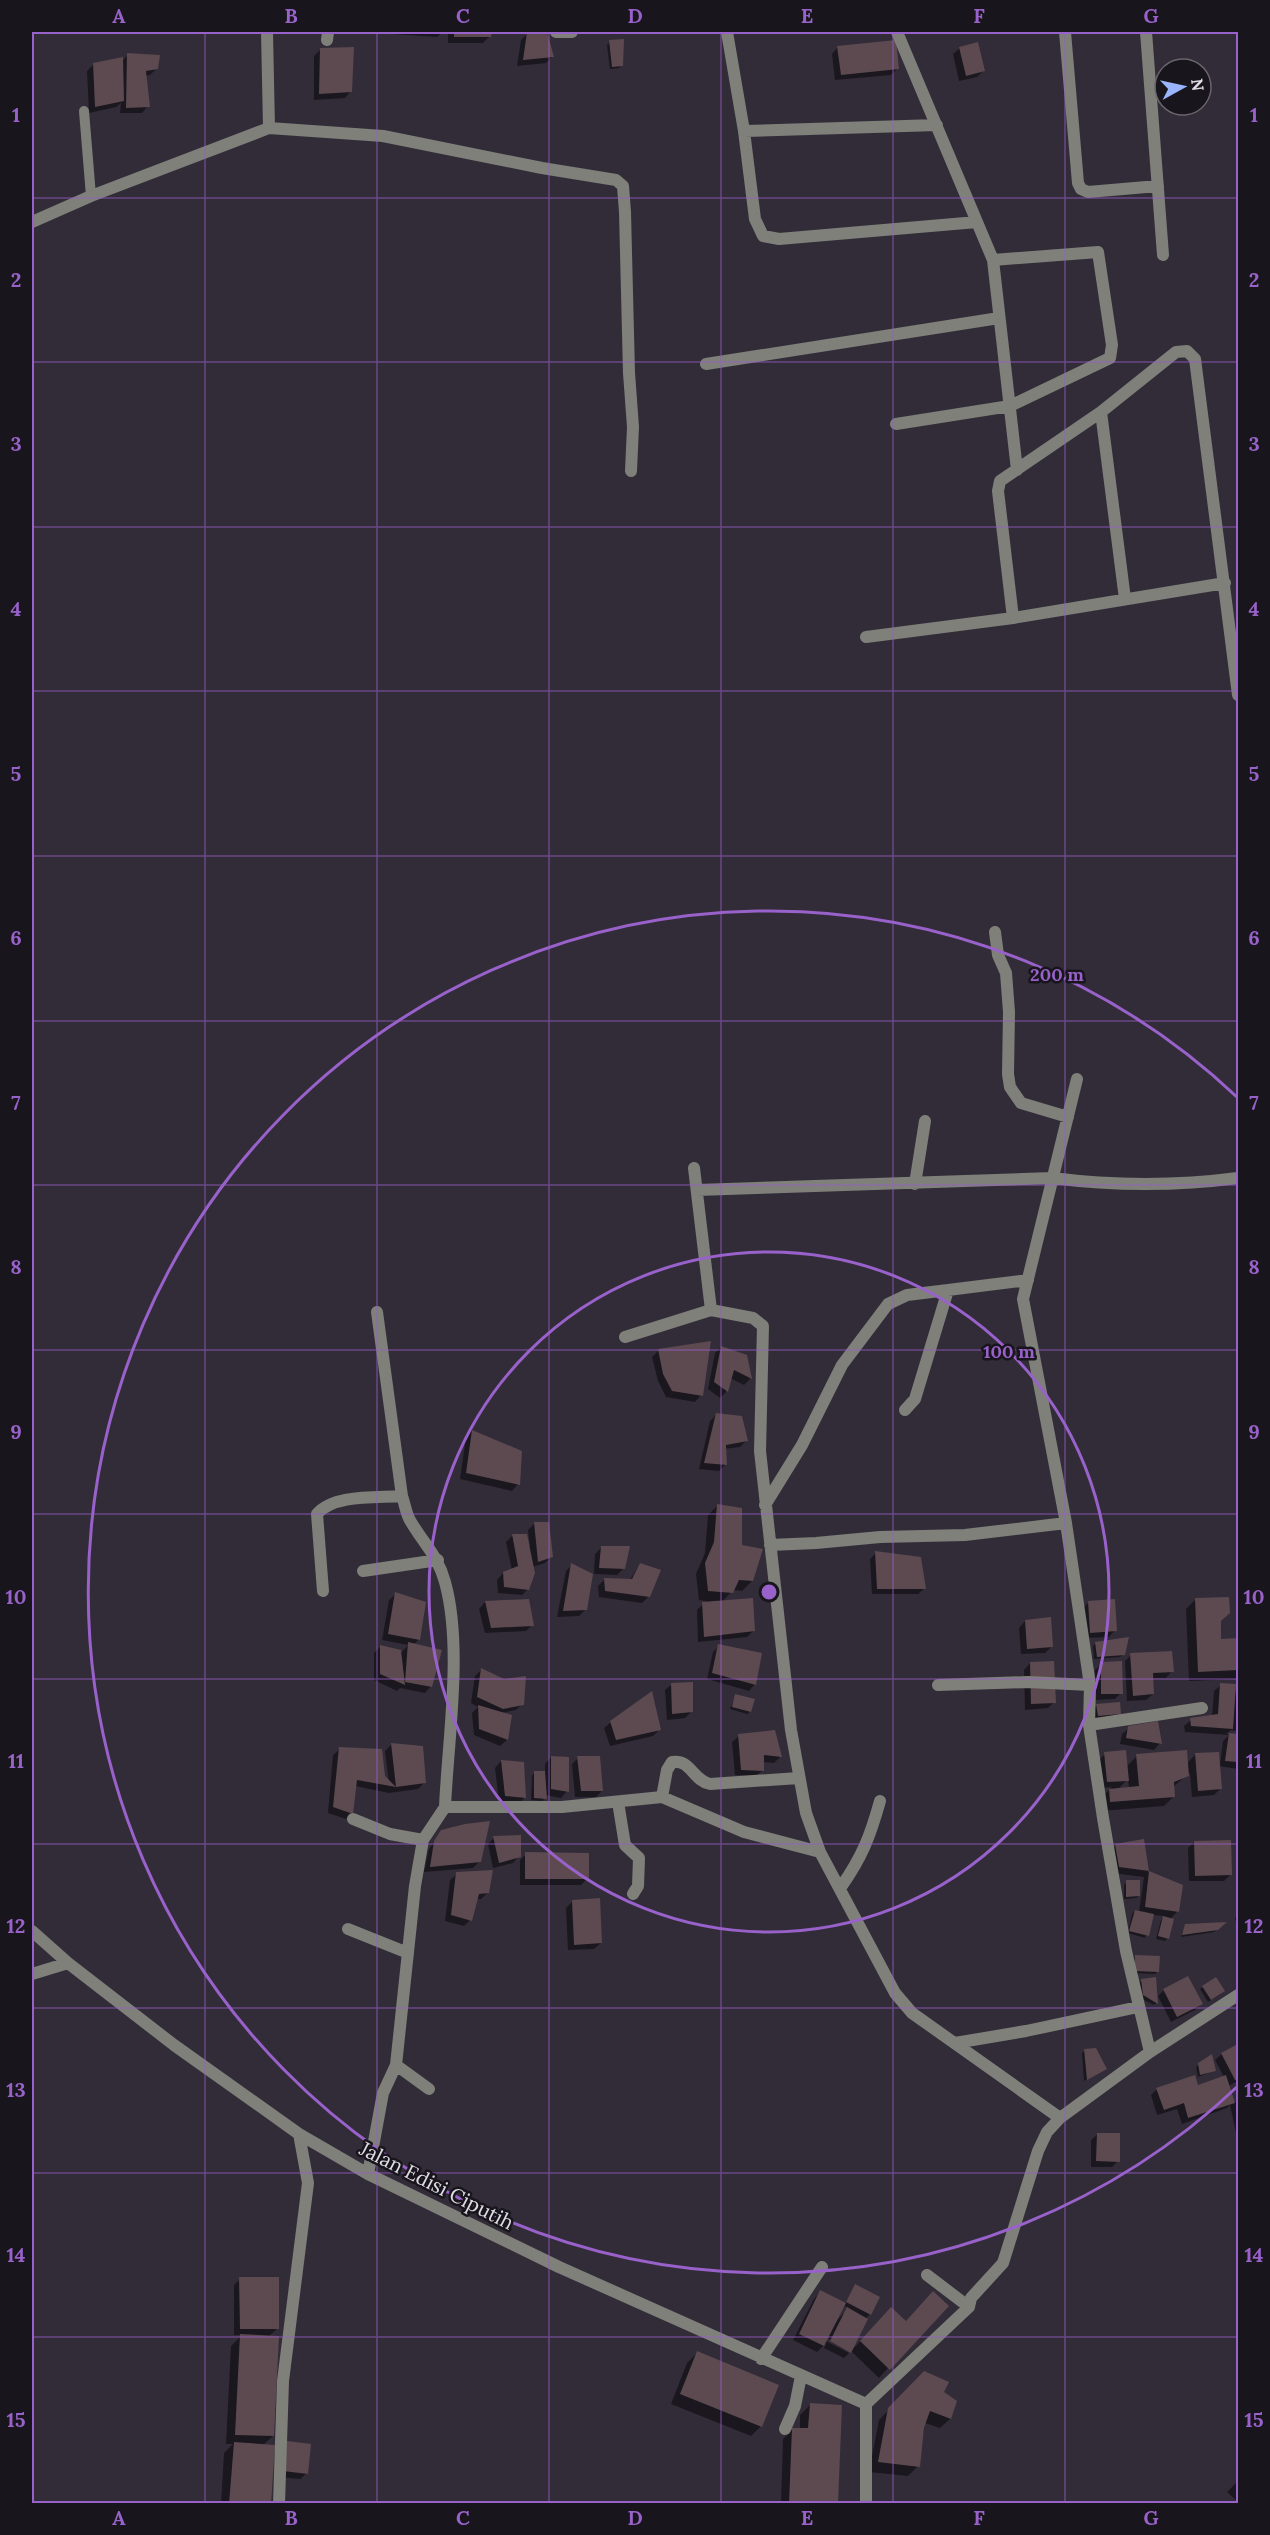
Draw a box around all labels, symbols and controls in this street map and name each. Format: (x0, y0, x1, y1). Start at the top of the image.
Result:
text: A (112, 3, 126, 28)
text: B (284, 3, 298, 28)
text: C (456, 3, 470, 28)
text: D (627, 3, 643, 28)
text: E (801, 3, 813, 28)
text: F (973, 3, 985, 28)
text: G (1143, 3, 1159, 28)
north arrow (1153, 57, 1213, 117)
text: N (1187, 77, 1209, 92)
text: 1 (12, 102, 20, 127)
text: 1 (1250, 102, 1258, 127)
text: 2 (11, 267, 21, 292)
text: 2 (1249, 267, 1259, 292)
text: 3 (10, 431, 22, 456)
text: 3 (1248, 431, 1260, 456)
text: 4 (11, 596, 22, 621)
text: 4 (1249, 596, 1260, 621)
text: 5 (11, 761, 22, 786)
text: 5 (1249, 761, 1260, 786)
text: 6 (10, 925, 22, 950)
text: 6 (1248, 925, 1260, 950)
text: 200 m (1030, 963, 1084, 986)
text: 7 (11, 1090, 21, 1115)
text: 7 (1249, 1090, 1259, 1115)
text: 8 (10, 1254, 22, 1279)
text: 8 (1248, 1254, 1260, 1279)
text: 100 m (983, 1340, 1035, 1363)
text: 9 (10, 1419, 22, 1444)
text: 9 (1248, 1419, 1260, 1444)
centre of rings (759, 1582, 779, 1602)
text: 10 (6, 1584, 26, 1609)
text: 10 (1244, 1584, 1264, 1609)
text: 11 (8, 1748, 24, 1773)
text: 11 (1246, 1748, 1262, 1773)
text: 12 (7, 1913, 25, 1938)
text: 12 (1245, 1913, 1263, 1938)
text: 13 (6, 2077, 26, 2102)
text: 13 (1244, 2077, 1264, 2102)
street label: Jalan Edisi Ciputih (355, 2135, 518, 2235)
text: 14 (6, 2242, 26, 2267)
text: 14 (1244, 2242, 1264, 2267)
text: 15 (7, 2407, 26, 2432)
text: 15 (1245, 2407, 1264, 2432)
text: A (112, 2505, 126, 2530)
text: B (284, 2505, 298, 2530)
text: C (456, 2505, 470, 2530)
text: D (627, 2505, 643, 2530)
text: E (801, 2505, 813, 2530)
text: F (973, 2505, 985, 2530)
text: G (1143, 2505, 1159, 2530)

